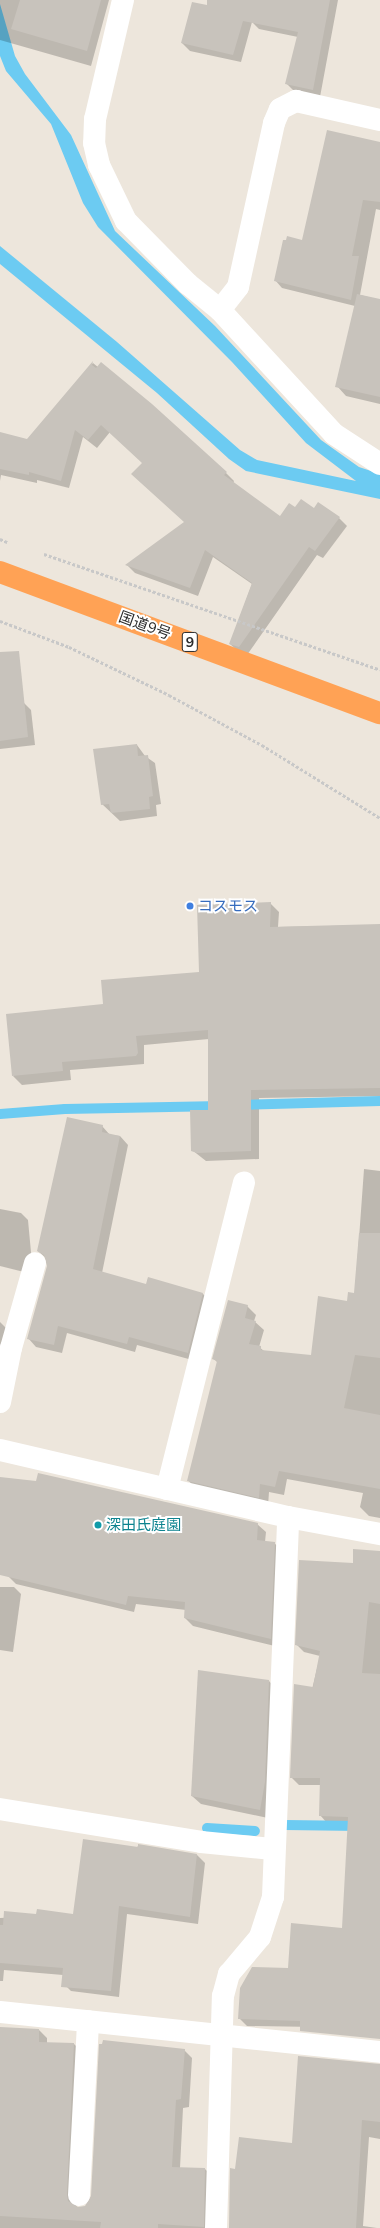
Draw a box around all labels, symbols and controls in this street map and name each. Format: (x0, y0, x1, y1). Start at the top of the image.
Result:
street label: 国道9号 (117, 607, 173, 643)
road number: 9 (181, 630, 199, 654)
place label: コスモス (198, 897, 258, 915)
marker: コスモス (185, 901, 195, 911)
place label: 深田氏庭園 (106, 1516, 181, 1534)
marker: 深田氏庭園 (93, 1520, 103, 1530)

